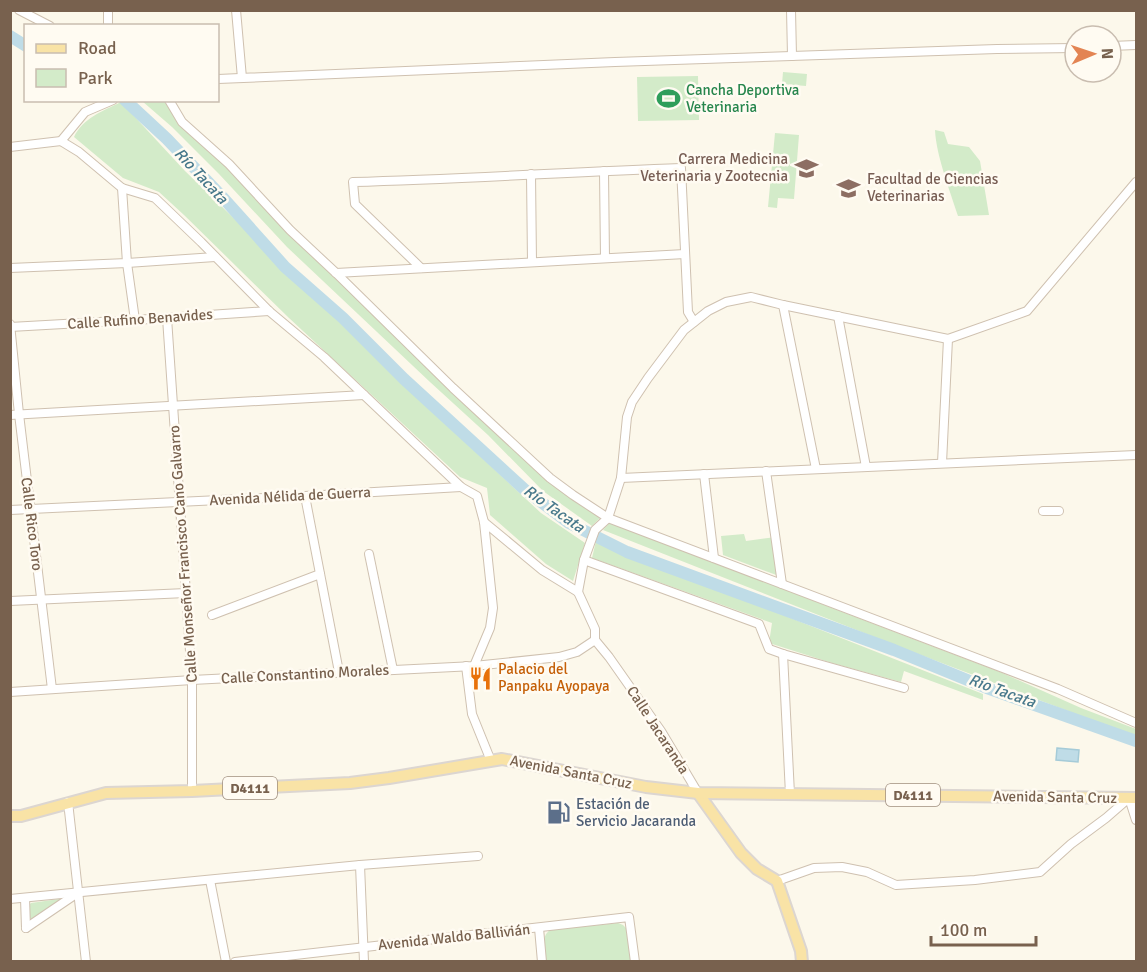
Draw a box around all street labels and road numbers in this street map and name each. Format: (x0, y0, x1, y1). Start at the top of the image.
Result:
street label: Calle Rufino Benavides (67, 305, 214, 333)
street label: Calle Monseñor Francisco Cano Galvarro (165, 425, 201, 683)
street label: Calle Rico Toro (17, 476, 47, 572)
street label: Avenida Nélida de Guerra (209, 483, 371, 509)
street label: Calle Constantino Morales (220, 661, 390, 687)
street label: Calle Jacaranda (623, 683, 693, 777)
street label: Avenida Santa Cruz (508, 751, 634, 793)
road number: D4111 (223, 777, 277, 799)
road number: D4111 (886, 784, 940, 806)
street label: Avenida Santa Cruz (993, 787, 1117, 807)
street label: Avenida Waldo Ballivián (377, 920, 531, 954)

